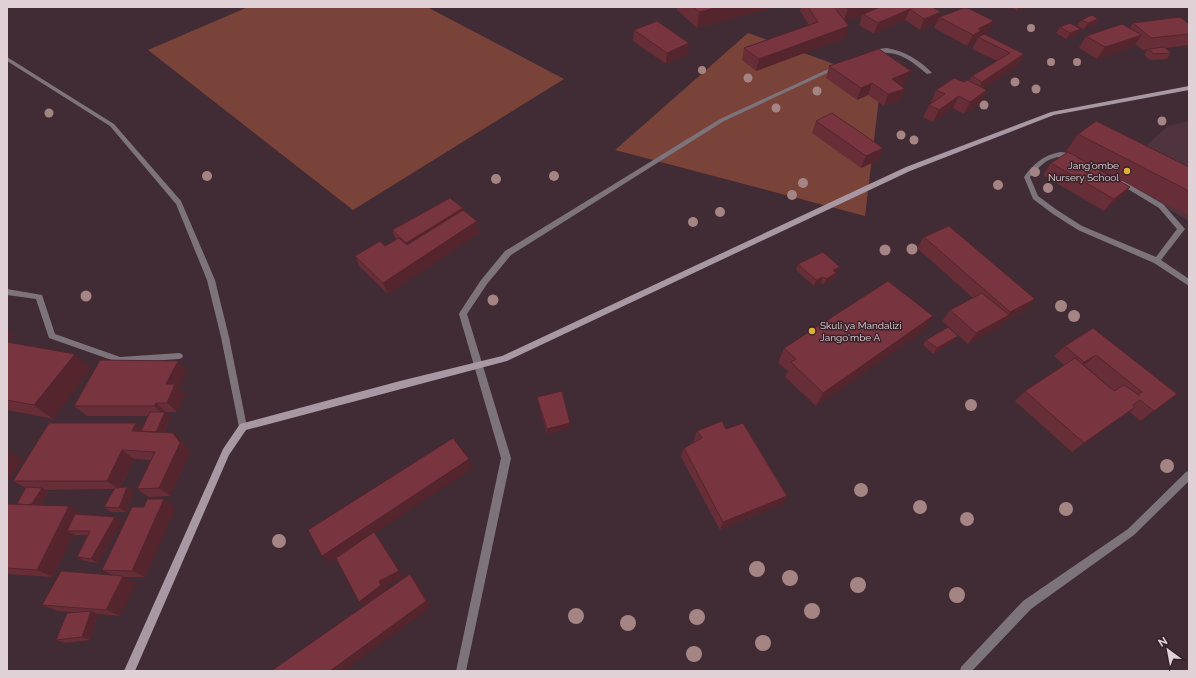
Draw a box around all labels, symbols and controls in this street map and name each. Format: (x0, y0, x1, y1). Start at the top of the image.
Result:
place label: Jang'ombe Nursery School (1048, 160, 1119, 183)
marker: Jang'ombe Nursery School (1122, 166, 1132, 176)
place label: Skuli ya Mandalizi Jango'mbe A (820, 320, 901, 343)
marker: Skuli ya Mandalizi Jango'mbe A (807, 326, 817, 336)
north arrow (1148, 630, 1188, 670)
text: N (1156, 634, 1170, 650)

